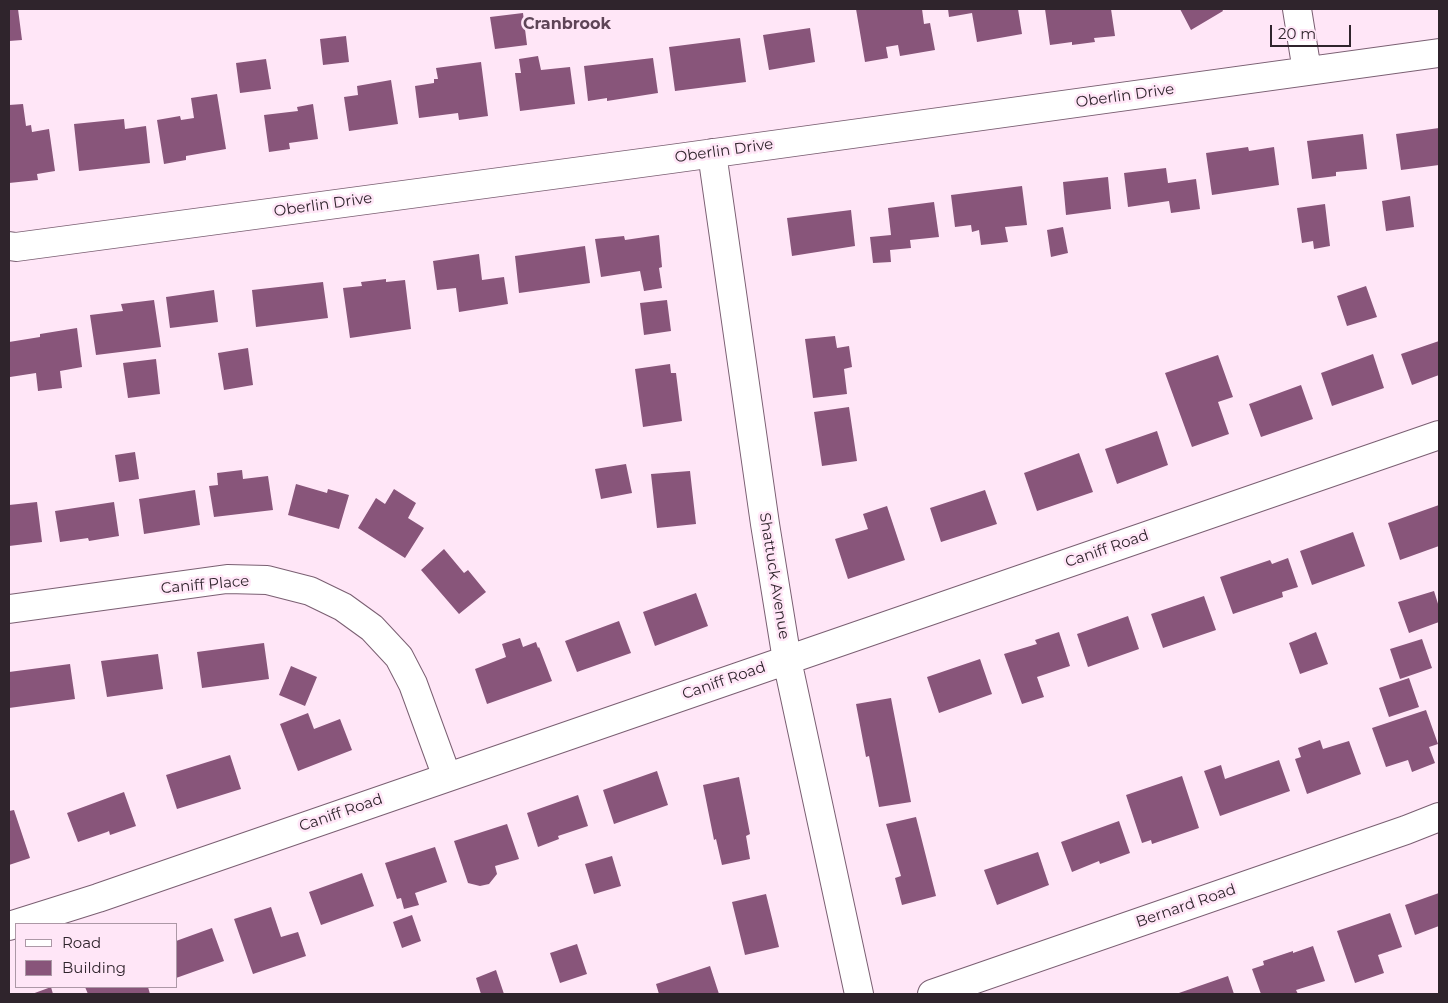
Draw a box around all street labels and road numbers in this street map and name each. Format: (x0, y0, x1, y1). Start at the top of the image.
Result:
street label: Oberlin Drive (1075, 80, 1175, 112)
street label: Oberlin Drive (674, 135, 774, 167)
street label: Oberlin Drive (273, 189, 373, 221)
street label: Shattuck Avenue (755, 511, 793, 641)
street label: Caniff Road (1063, 526, 1151, 572)
street label: Caniff Place (160, 572, 250, 598)
street label: Caniff Road (680, 658, 768, 704)
street label: Caniff Road (297, 790, 385, 836)
street label: Bernard Road (1134, 880, 1238, 932)

